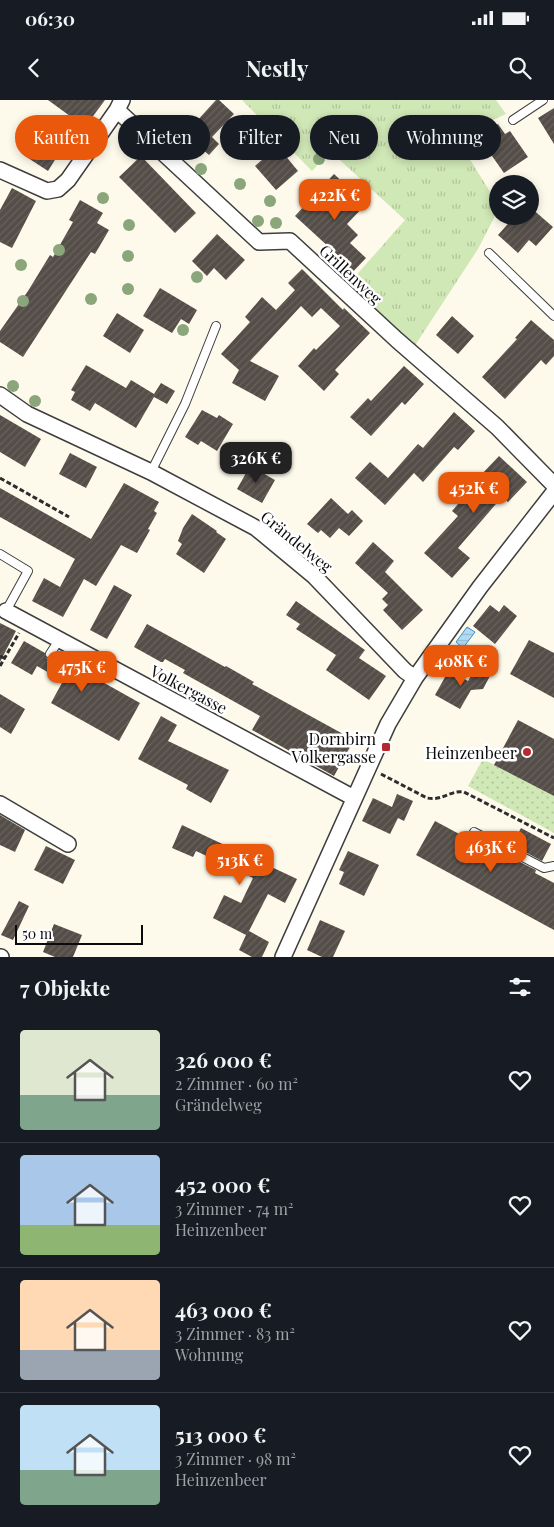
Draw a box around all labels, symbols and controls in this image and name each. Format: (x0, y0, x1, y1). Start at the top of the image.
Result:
text: 06:30 (25, 5, 75, 31)
text: Nestly (246, 53, 308, 83)
icon: back (20, 54, 48, 82)
icon: search (506, 54, 534, 82)
chip: Kaufen (15, 115, 108, 160)
chip: Mieten (118, 115, 210, 160)
chip: Filter (220, 115, 300, 160)
chip: Neu (310, 115, 378, 160)
chip: Wohnung (388, 115, 501, 160)
map controls (489, 175, 539, 225)
button: layers (489, 175, 539, 225)
pin: 422K € (294, 178, 376, 221)
text: 422K € (310, 184, 360, 205)
street label: Grillenweg (315, 240, 387, 309)
pin: 326K € (215, 442, 297, 484)
text: 326K € (231, 447, 281, 468)
pin: 452K € (433, 472, 515, 514)
text: 452K € (449, 477, 499, 498)
street label: Grändelweg (257, 506, 338, 577)
pin: 408K € (420, 644, 502, 687)
pin: 475K € (41, 650, 123, 693)
text: 408K € (435, 650, 487, 671)
text: 475K € (58, 656, 106, 677)
street label: Volkergasse (146, 659, 231, 718)
place label: Dornbirn Volkergasse (290, 728, 376, 767)
marker: Dornbirn Volkergasse (380, 741, 392, 753)
place label: Heinzenbeer (425, 742, 517, 763)
marker: Heinzenbeer (521, 746, 533, 758)
pin: 463K € (450, 830, 532, 873)
text: 463K € (466, 836, 516, 857)
pin: 513K € (199, 844, 281, 886)
text: 513K € (217, 849, 263, 870)
scale bar (15, 922, 142, 945)
text: 50 m (22, 924, 52, 943)
text: 7 Objekte (20, 973, 110, 1001)
icon: filters (506, 973, 534, 1001)
text: 326 000 € (175, 1045, 272, 1073)
icon: home (60, 1050, 120, 1110)
icon: heart (506, 1066, 534, 1094)
text: 2 Zimmer · 60 m² (175, 1073, 298, 1094)
text: Grändelweg (175, 1094, 262, 1115)
text: 452 000 € (175, 1170, 270, 1198)
icon: home (60, 1175, 120, 1235)
icon: heart (506, 1191, 534, 1219)
text: 3 Zimmer · 74 m² (175, 1198, 293, 1219)
text: Heinzenbeer (175, 1219, 267, 1240)
text: 463 000 € (175, 1295, 272, 1323)
icon: home (60, 1300, 120, 1360)
icon: heart (506, 1316, 534, 1344)
text: 3 Zimmer · 83 m² (175, 1323, 295, 1344)
text: Wohnung (175, 1344, 243, 1365)
text: 513 000 € (175, 1420, 267, 1448)
icon: home (60, 1425, 120, 1485)
icon: heart (506, 1441, 534, 1469)
text: 3 Zimmer · 98 m² (175, 1448, 296, 1469)
text: Heinzenbeer (175, 1469, 267, 1490)

